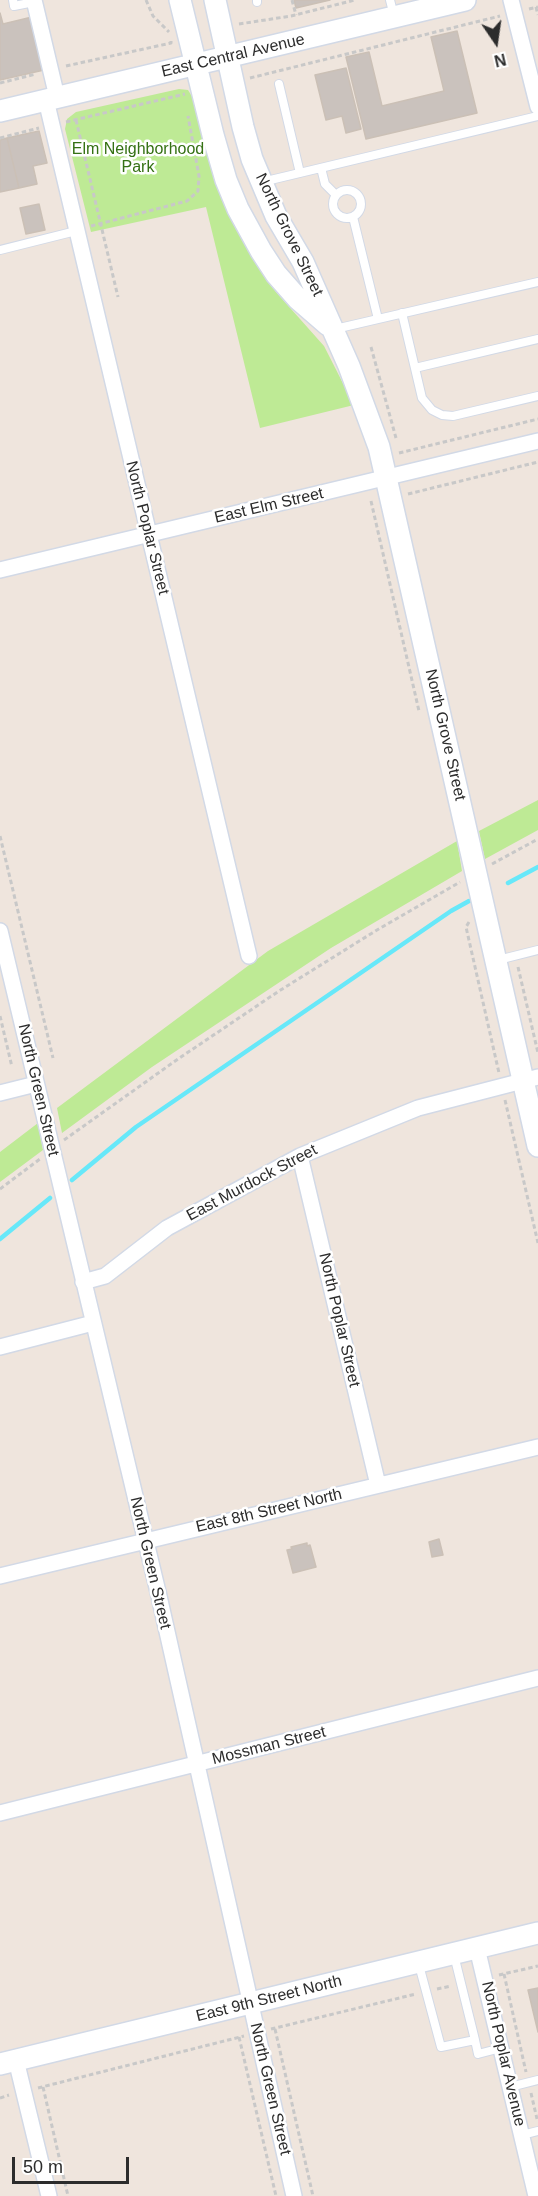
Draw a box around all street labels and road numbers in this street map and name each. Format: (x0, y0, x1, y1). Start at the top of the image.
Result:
street label: East Central Avenue (159, 30, 307, 82)
street label: North Grove Street (251, 170, 327, 300)
street label: North Poplar Street (121, 459, 173, 597)
street label: East Elm Street (213, 484, 325, 528)
street label: North Grove Street (421, 667, 469, 803)
street label: North Green Street (13, 1022, 63, 1158)
street label: East Murdock Street (184, 1140, 320, 1226)
street label: North Poplar Street (314, 1251, 364, 1389)
street label: East 8th Street North (194, 1485, 344, 1537)
street label: North Green Street (125, 1495, 175, 1631)
street label: Mossman Street (210, 1723, 328, 1769)
street label: East 9th Street North (194, 1972, 344, 2026)
street label: North Poplar Avenue (477, 1980, 529, 2128)
street label: North Green Street (245, 2021, 295, 2157)

